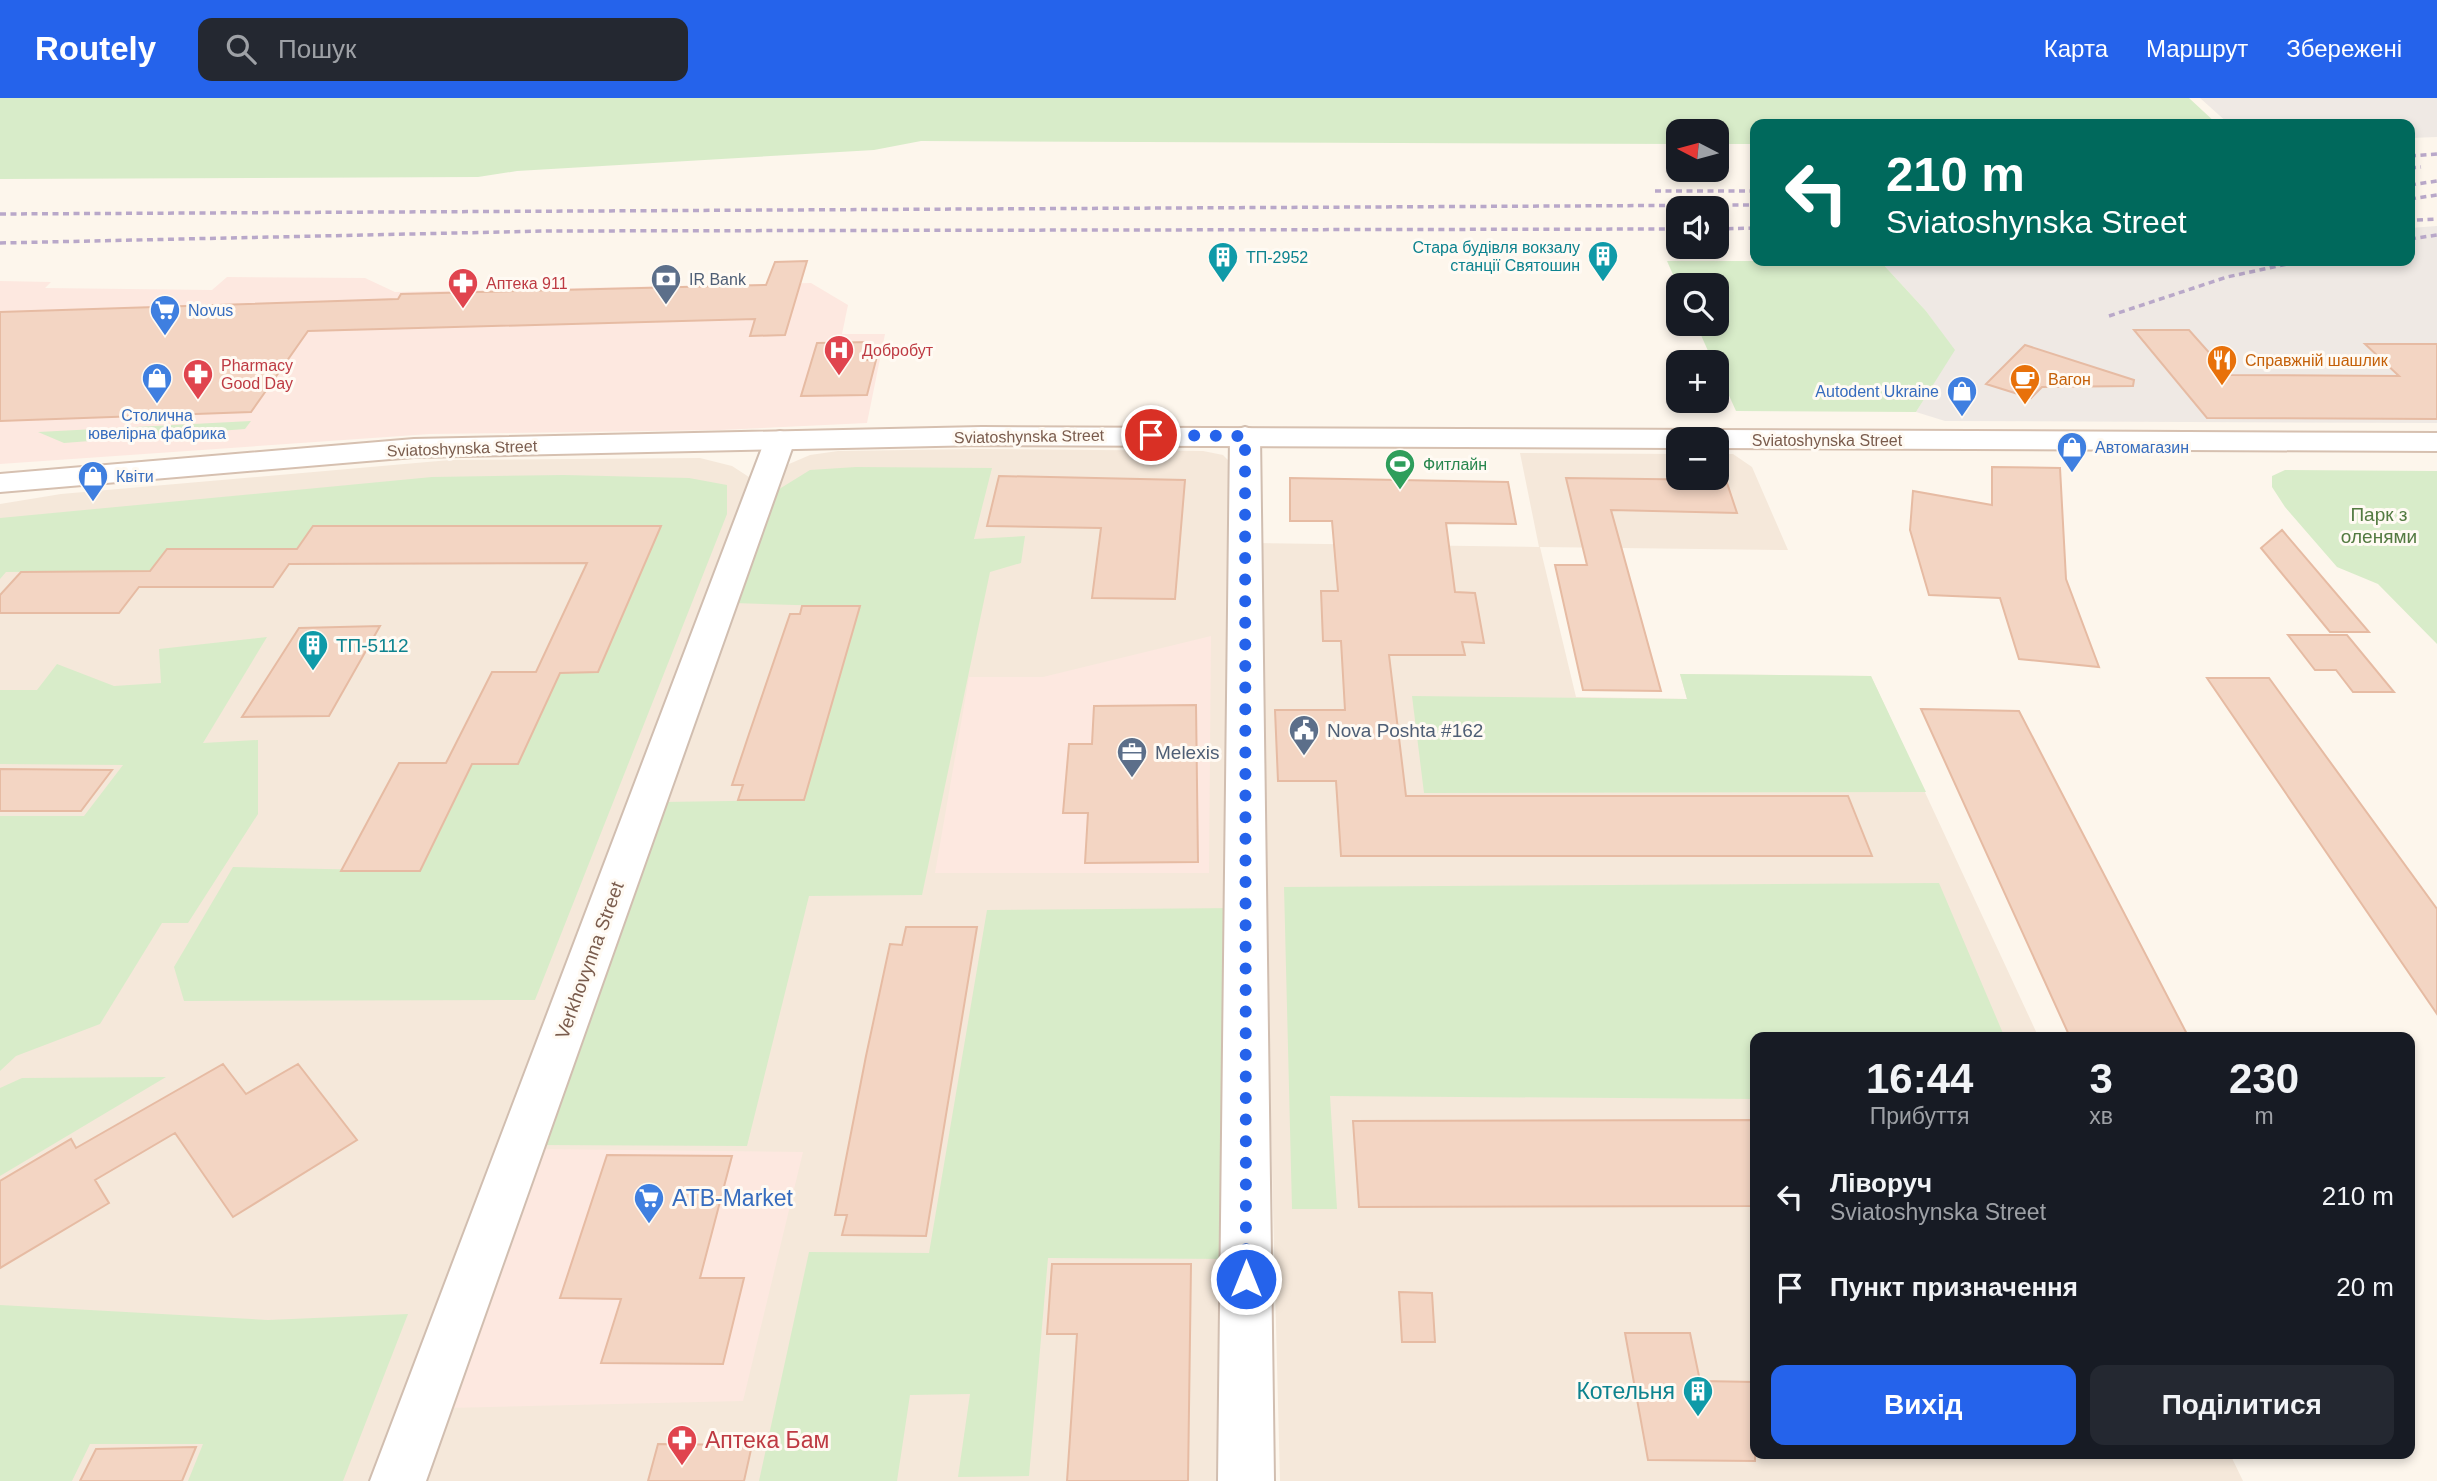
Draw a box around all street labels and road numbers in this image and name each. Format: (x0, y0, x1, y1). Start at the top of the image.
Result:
street label: Sviatoshynska Street (954, 427, 1105, 446)
street label: Sviatoshynska Street (1752, 432, 1903, 449)
street label: Sviatoshynska Street (387, 437, 538, 460)
street label: Verkhovynna Street (551, 878, 628, 1042)

